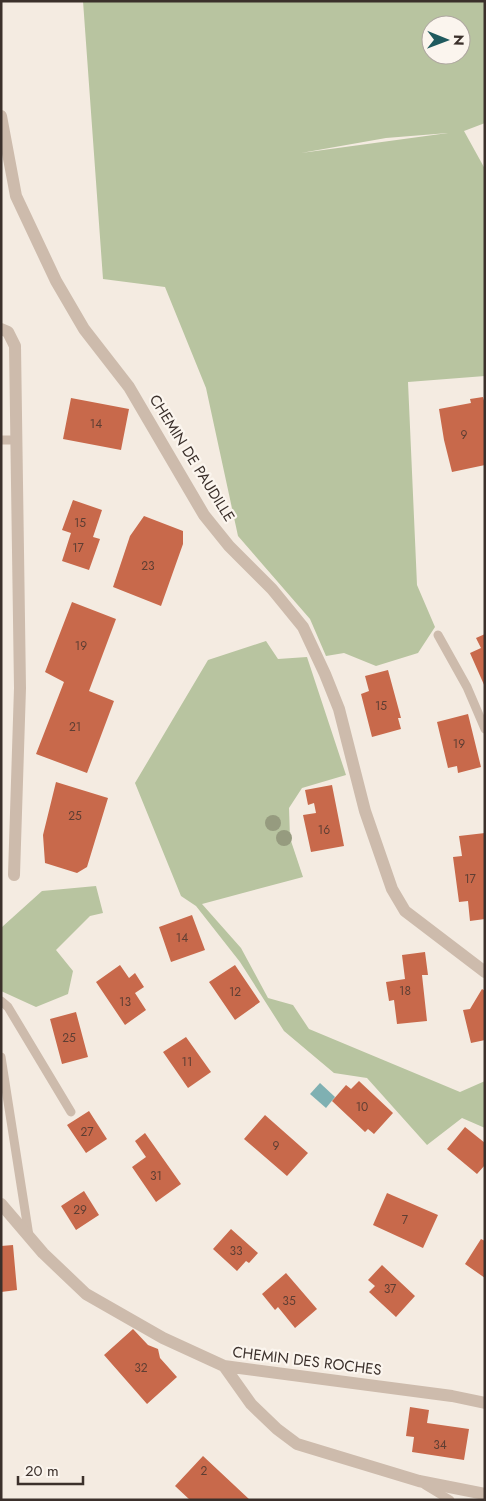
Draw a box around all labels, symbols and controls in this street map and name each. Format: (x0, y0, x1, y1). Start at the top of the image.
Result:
north arrow (421, 15, 471, 65)
text: N (449, 34, 469, 46)
street label: CHEMIN DE PAUDILLE (144, 390, 240, 526)
house number: 14 (90, 415, 102, 433)
house number: 9 (461, 426, 468, 444)
house number: 15 (74, 514, 86, 532)
house number: 17 (72, 539, 85, 557)
house number: 23 (141, 557, 155, 575)
house number: 19 (75, 637, 87, 655)
house number: 15 (375, 697, 387, 715)
house number: 21 (69, 718, 81, 736)
house number: 19 (453, 735, 465, 753)
house number: 25 (68, 807, 82, 825)
house number: 16 (318, 821, 330, 839)
house number: 17 (464, 870, 477, 888)
house number: 14 (176, 929, 188, 947)
house number: 18 (399, 982, 411, 1000)
house number: 12 (229, 983, 241, 1001)
house number: 13 (119, 993, 131, 1011)
house number: 25 (62, 1029, 76, 1047)
house number: 11 (182, 1053, 192, 1071)
house number: 10 (356, 1098, 368, 1116)
house number: 27 (80, 1123, 94, 1141)
house number: 9 (273, 1137, 280, 1155)
house number: 31 (150, 1167, 162, 1185)
house number: 29 (73, 1201, 87, 1219)
house number: 7 (402, 1211, 409, 1229)
house number: 33 (229, 1242, 243, 1260)
house number: 37 (384, 1280, 397, 1298)
house number: 35 (282, 1292, 296, 1310)
street label: CHEMIN DES ROCHES (231, 1341, 383, 1381)
house number: 32 (134, 1359, 148, 1377)
house number: 34 (433, 1436, 447, 1454)
scale bar (18, 1454, 82, 1486)
text: 20 m (25, 1460, 59, 1482)
house number: 2 (201, 1462, 208, 1480)

